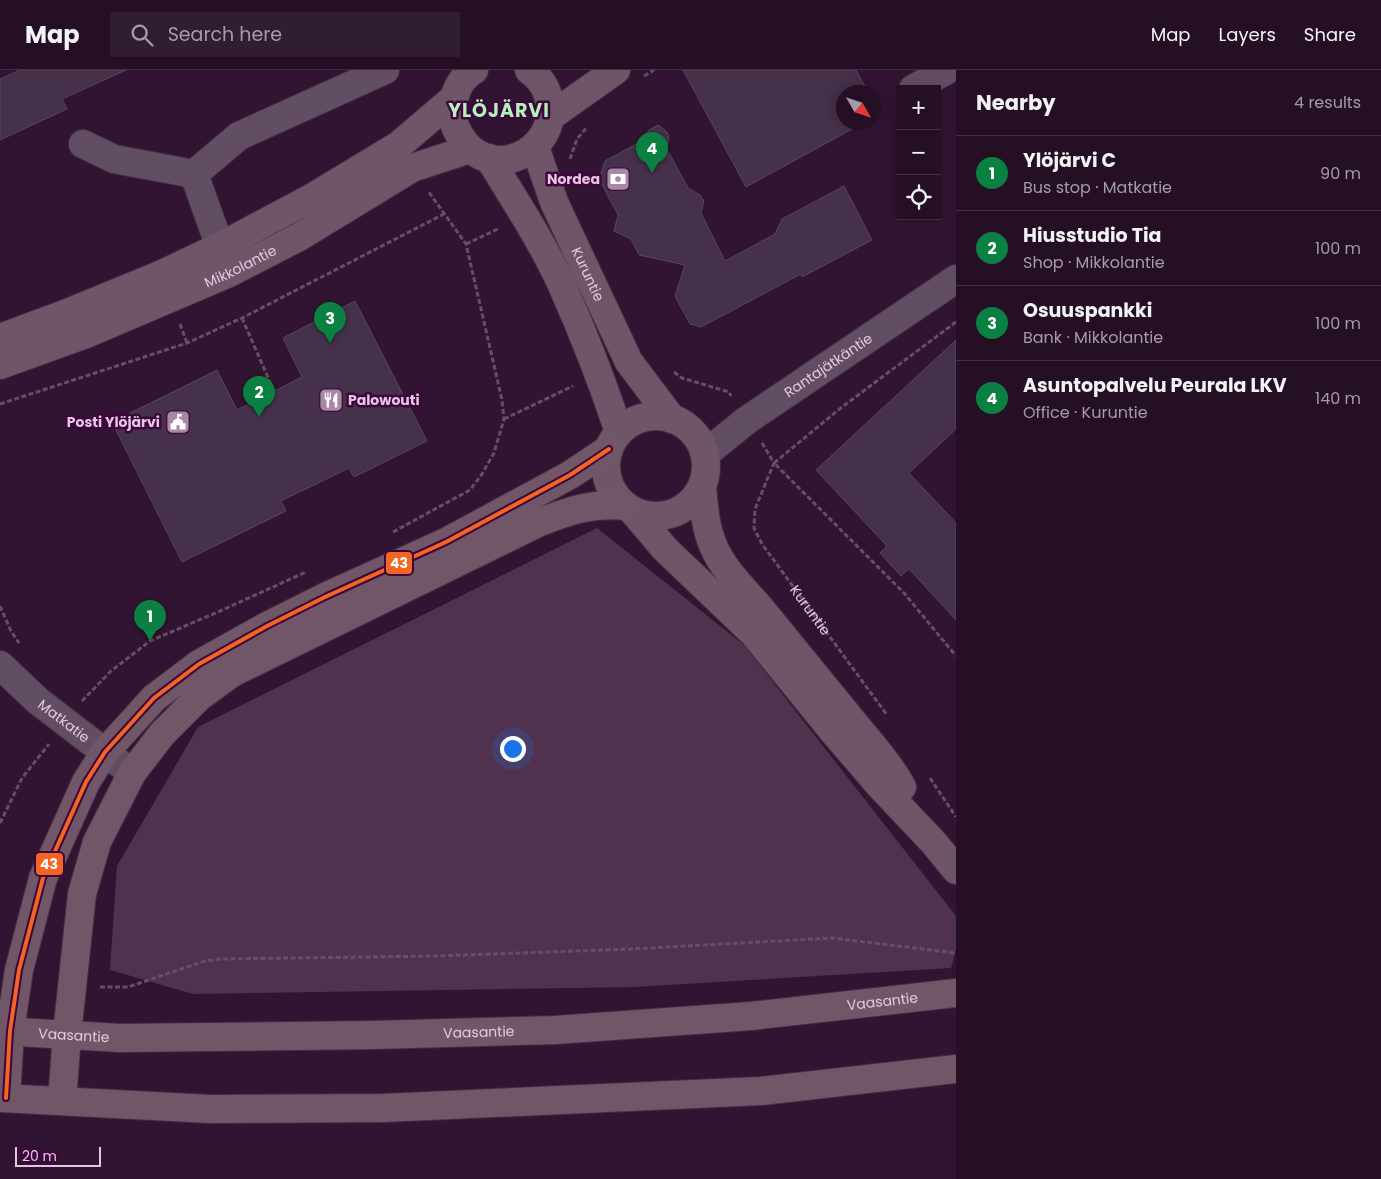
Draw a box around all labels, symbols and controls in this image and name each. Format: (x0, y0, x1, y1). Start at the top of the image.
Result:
search box (110, 12, 460, 57)
text: Map (25, 18, 80, 51)
icon: search (128, 21, 156, 49)
text: Search here (168, 21, 282, 48)
text: Map (1151, 22, 1191, 47)
text: Layers (1219, 22, 1276, 47)
text: Share (1304, 22, 1356, 47)
north arrow (836, 85, 881, 130)
map controls (896, 85, 941, 220)
button: + (896, 85, 941, 130)
text: Nearby (976, 88, 1056, 117)
text: 4 results (1294, 91, 1361, 114)
district label: YLÖJÄRVI (448, 97, 550, 124)
button: − (896, 130, 941, 175)
pin: 4 (636, 132, 668, 173)
text: Ylöjärvi C (1023, 147, 1116, 174)
text: 1 (989, 162, 995, 185)
text: 90 m (1320, 162, 1361, 185)
bank icon: Nordea (605, 166, 631, 192)
place label: Nordea (547, 169, 600, 189)
button: locate (896, 175, 941, 220)
text: Bus stop · Matkatie (1023, 176, 1172, 199)
text: Hiusstudio Tia (1023, 222, 1161, 249)
text: 2 (987, 237, 997, 260)
text: 100 m (1315, 237, 1361, 260)
street label: Mikkolantie (201, 240, 280, 292)
street label: Kuruntie (567, 244, 609, 305)
text: Shop · Mikkolantie (1023, 251, 1165, 274)
text: Osuuspankki (1023, 297, 1152, 324)
pin: 3 (314, 302, 346, 343)
text: 3 (987, 312, 997, 335)
text: 100 m (1315, 312, 1361, 335)
text: Bank · Mikkolantie (1023, 326, 1163, 349)
street label: Rantajätkäntie (780, 328, 877, 402)
text: Asuntopalvelu Peurala LKV (1023, 372, 1287, 399)
pin: 2 (243, 376, 275, 417)
restaurant icon: Palowouti (318, 387, 344, 413)
text: 4 (987, 387, 997, 410)
text: 140 m (1315, 387, 1361, 410)
place label: Palowouti (348, 390, 420, 410)
text: Office · Kuruntie (1023, 401, 1148, 424)
public building icon: Posti Ylöjärvi (165, 409, 191, 435)
place label: Posti Ylöjärvi (67, 412, 160, 432)
line badge: 43 (385, 551, 413, 575)
text: 43 (390, 553, 408, 573)
street label: Kuruntie (785, 581, 836, 640)
pin: 1 (134, 600, 166, 641)
street label: Matkatie (34, 694, 94, 747)
your location (500, 736, 526, 762)
line badge: 43 (35, 852, 64, 876)
text: 43 (40, 854, 58, 874)
street label: Vaasantie (846, 987, 919, 1015)
street label: Vaasantie (443, 1021, 515, 1043)
street label: Vaasantie (38, 1023, 110, 1047)
scale bar (15, 1144, 101, 1167)
text: 20 m (22, 1146, 57, 1166)

